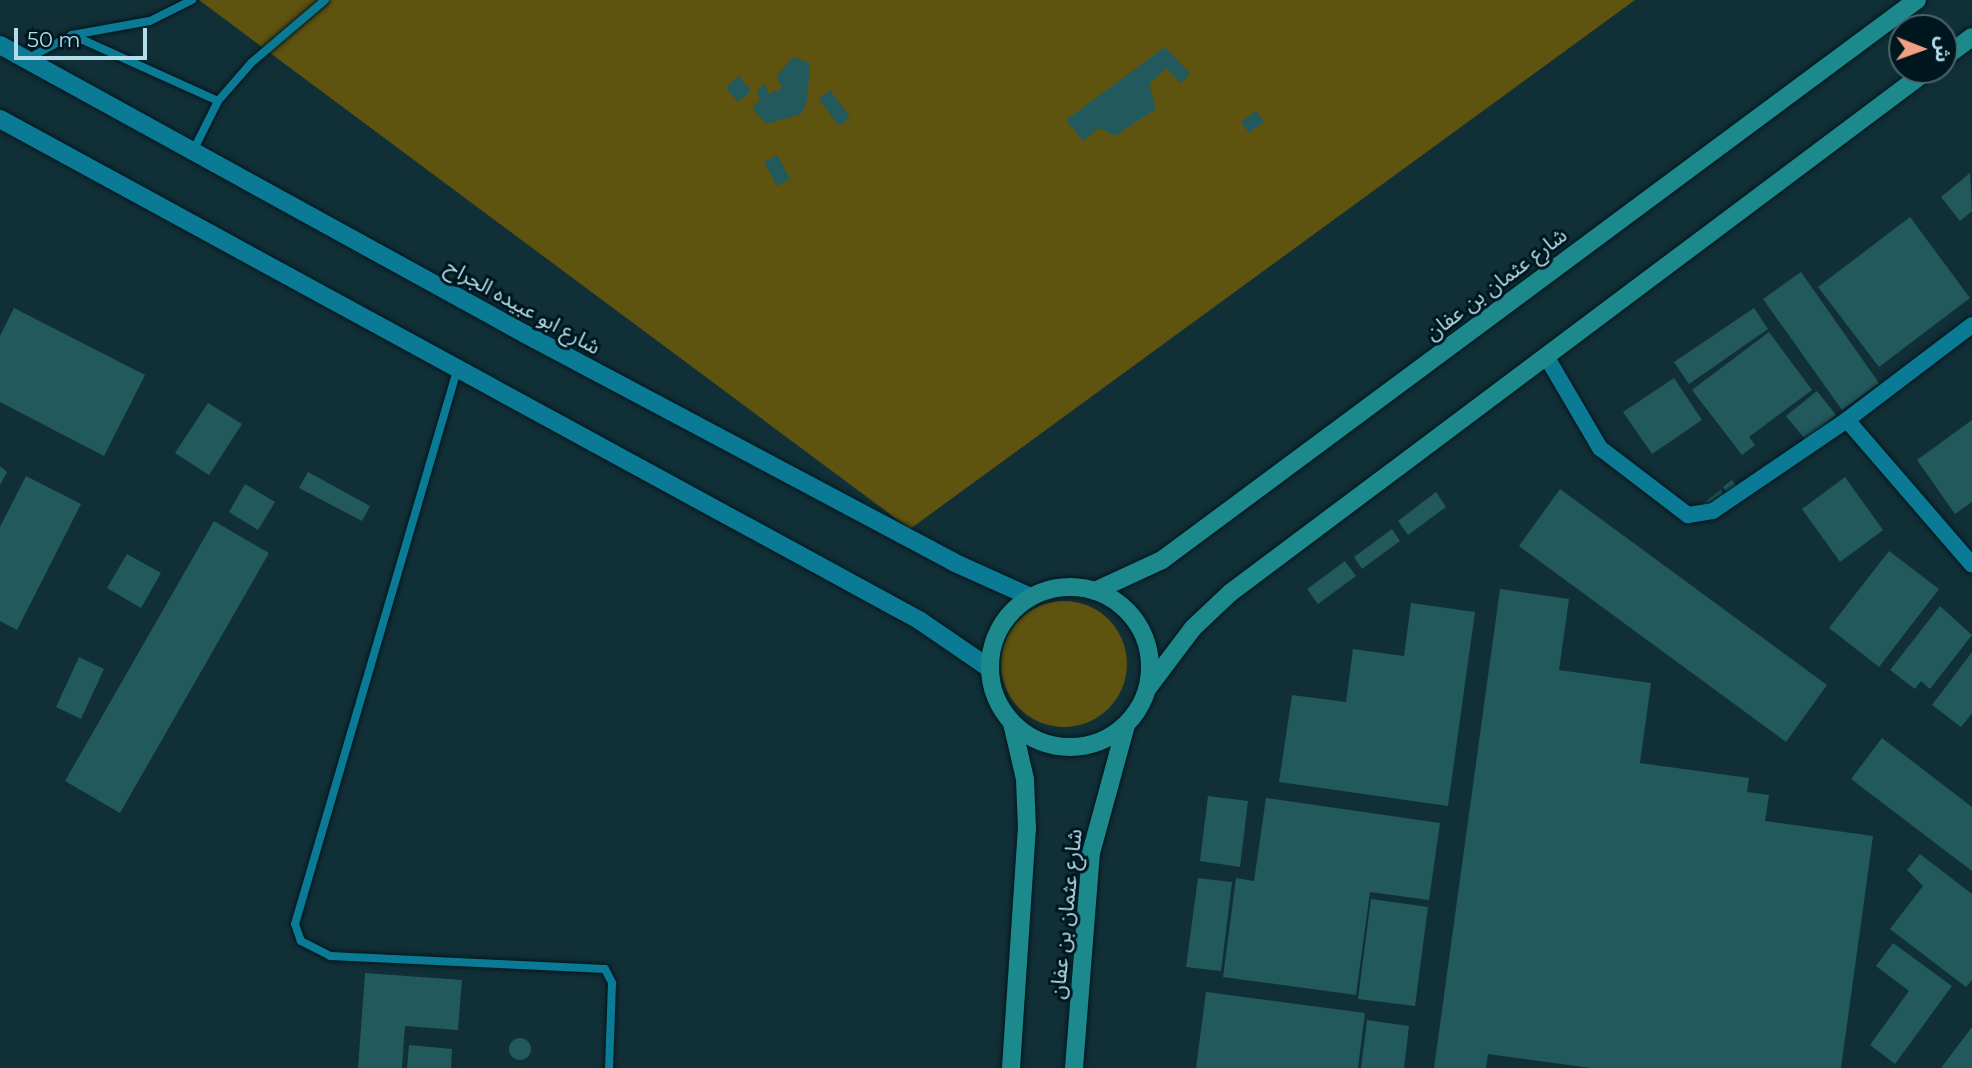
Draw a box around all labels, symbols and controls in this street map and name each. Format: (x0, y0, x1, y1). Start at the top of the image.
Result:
scale bar (18, 14, 150, 58)
north arrow (1888, 14, 1958, 84)
text: 50 m (27, 27, 81, 52)
text: ش (1931, 36, 1954, 63)
street label: شارع عثمان بن عفان (1420, 223, 1572, 345)
street label: شارع ابو عبيده الجراح (441, 254, 605, 360)
street label: شارع عثمان بن عفان (1045, 828, 1087, 1000)

